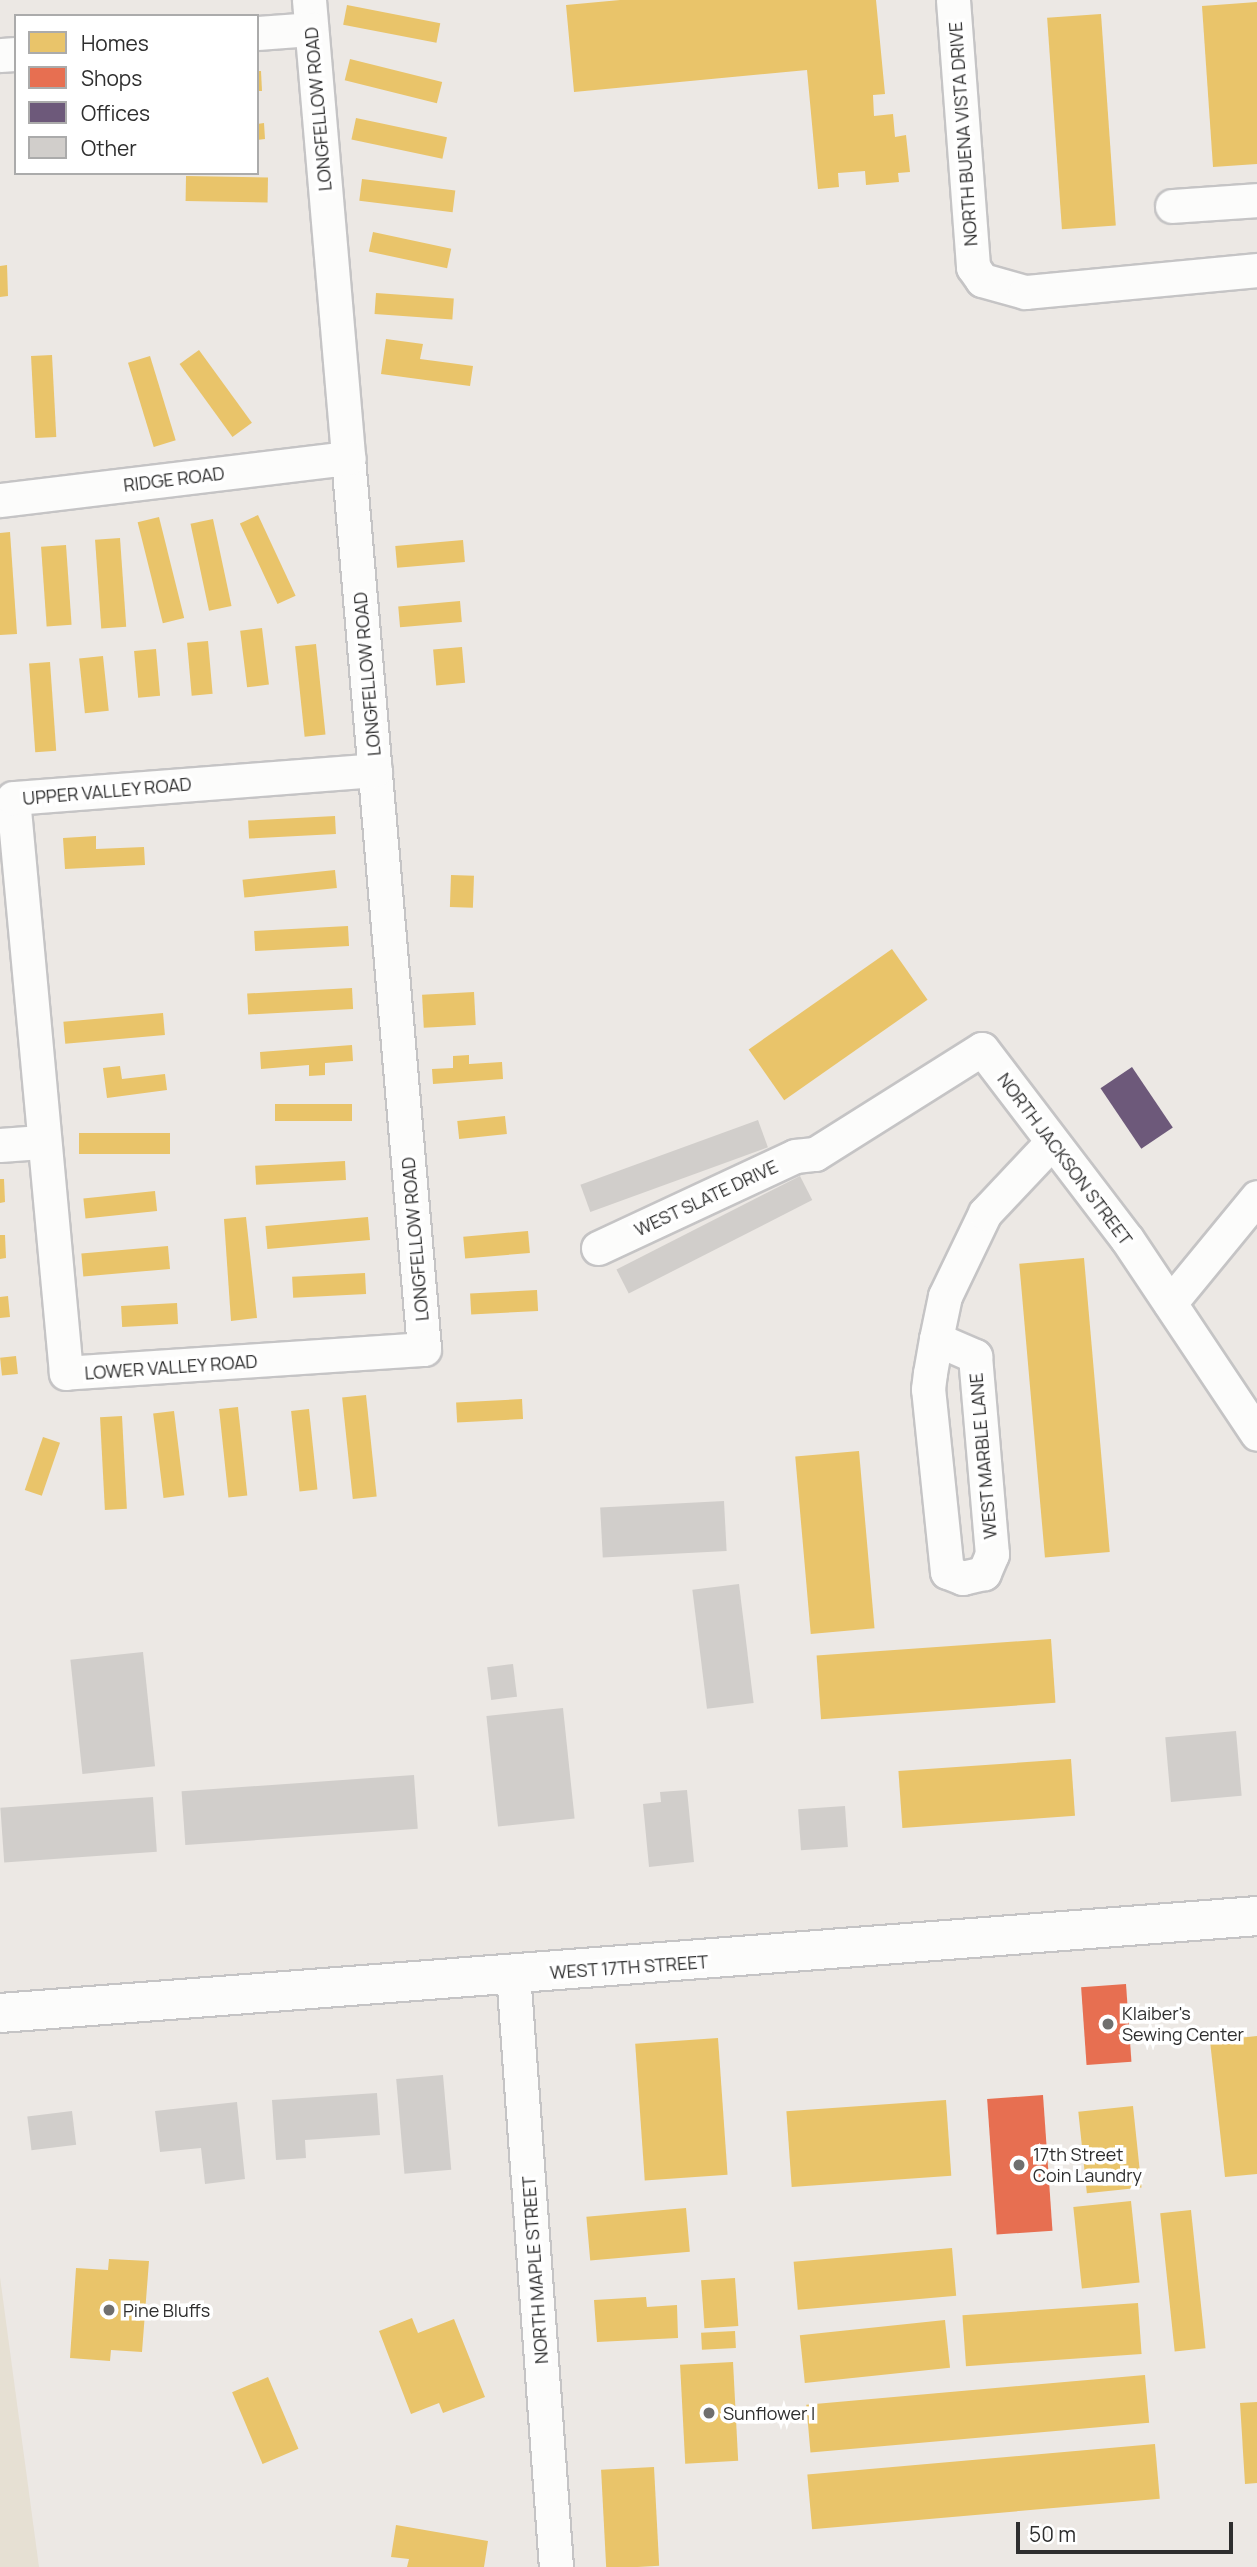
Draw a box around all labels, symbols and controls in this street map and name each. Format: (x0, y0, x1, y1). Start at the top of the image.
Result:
legend (14, 14, 259, 175)
street label: NORTH BUENA VISTA DRIVE (944, 21, 982, 247)
street label: LONGFELLOW ROAD (300, 26, 336, 192)
text: Homes (81, 29, 149, 57)
text: Shops (81, 64, 142, 92)
text: Offices (81, 99, 150, 127)
text: Other (81, 134, 137, 162)
street label: RIDGE ROAD (122, 462, 226, 496)
street label: LONGFELLOW ROAD (349, 591, 385, 757)
street label: UPPER VALLEY ROAD (21, 773, 193, 809)
street label: NORTH JACKSON STREET (993, 1069, 1137, 1249)
street label: WEST SLATE DRIVE (631, 1155, 781, 1241)
street label: LONGFELLOW ROAD (397, 1156, 433, 1322)
street label: LOWER VALLEY ROAD (83, 1350, 259, 1384)
street label: WEST MARBLE LANE (965, 1372, 1001, 1540)
street label: WEST 17TH STREET (549, 1951, 709, 1983)
place label: Klaiber's Sewing Center (1122, 2003, 1244, 2046)
marker: Klaiber's Sewing Center (1100, 2016, 1116, 2032)
place label: 17th Street Coin Laundry (1033, 2144, 1142, 2186)
marker: 17th Street Coin Laundry (1011, 2157, 1027, 2173)
street label: NORTH MAPLE STREET (518, 2175, 552, 2365)
place label: Pine Bluffs (123, 2299, 210, 2321)
marker: Pine Bluffs (101, 2302, 117, 2318)
place label: Sunflower I (723, 2402, 815, 2424)
marker: Sunflower I (701, 2405, 717, 2421)
scale bar (1019, 2508, 1236, 2552)
text: 50 m (1029, 2520, 1076, 2548)

